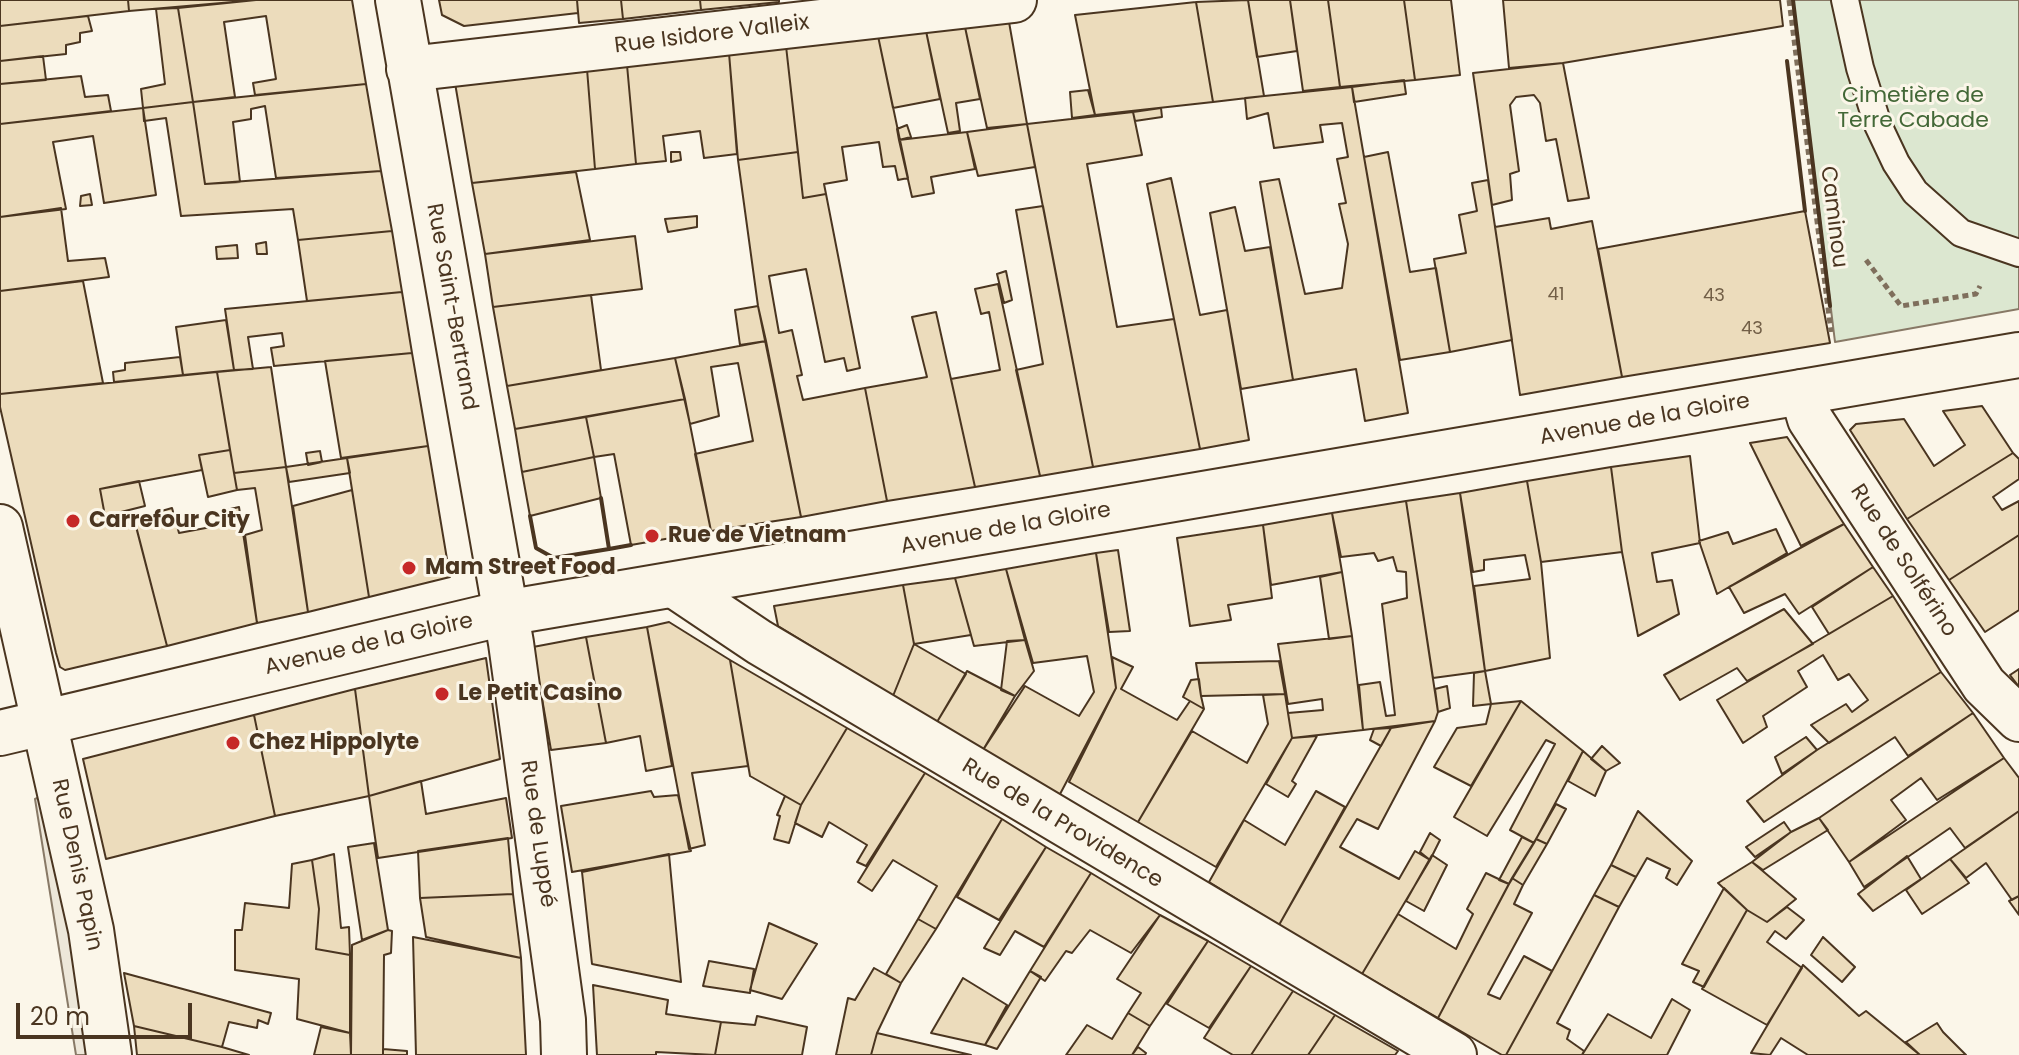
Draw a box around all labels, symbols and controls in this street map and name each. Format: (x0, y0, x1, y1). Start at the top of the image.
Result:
street label: Rue Isidore Valleix (613, 10, 811, 60)
park label: Cimetière de Terre Cabade (1837, 83, 1989, 134)
street label: Caminou (1814, 165, 1852, 269)
street label: Rue Saint-Bertrand (420, 201, 482, 413)
house number: 41 (1547, 284, 1565, 306)
house number: 43 (1703, 285, 1725, 307)
house number: 43 (1741, 318, 1763, 340)
street label: Avenue de la Gloire (1538, 389, 1752, 451)
street label: Rue de Solférino (1844, 480, 1962, 642)
street label: Avenue de la Gloire (899, 498, 1113, 560)
place label: Carrefour City (89, 508, 250, 534)
marker: Carrefour City (64, 512, 82, 530)
place label: Rue de Vietnam (668, 523, 847, 549)
marker: Rue de Vietnam (643, 527, 661, 545)
place label: Mam Street Food (425, 555, 616, 581)
marker: Mam Street Food (400, 559, 418, 577)
street label: Avenue de la Gloire (262, 608, 476, 682)
place label: Le Petit Casino (458, 681, 622, 707)
marker: Le Petit Casino (433, 685, 451, 703)
place label: Chez Hippolyte (249, 730, 419, 756)
marker: Chez Hippolyte (224, 734, 242, 752)
street label: Rue de la Providence (957, 753, 1167, 895)
street label: Rue de Luppé (514, 759, 560, 909)
street label: Rue Denis Papin (45, 777, 107, 953)
scale bar (20, 987, 196, 1037)
text: 20 m (30, 1000, 90, 1033)

